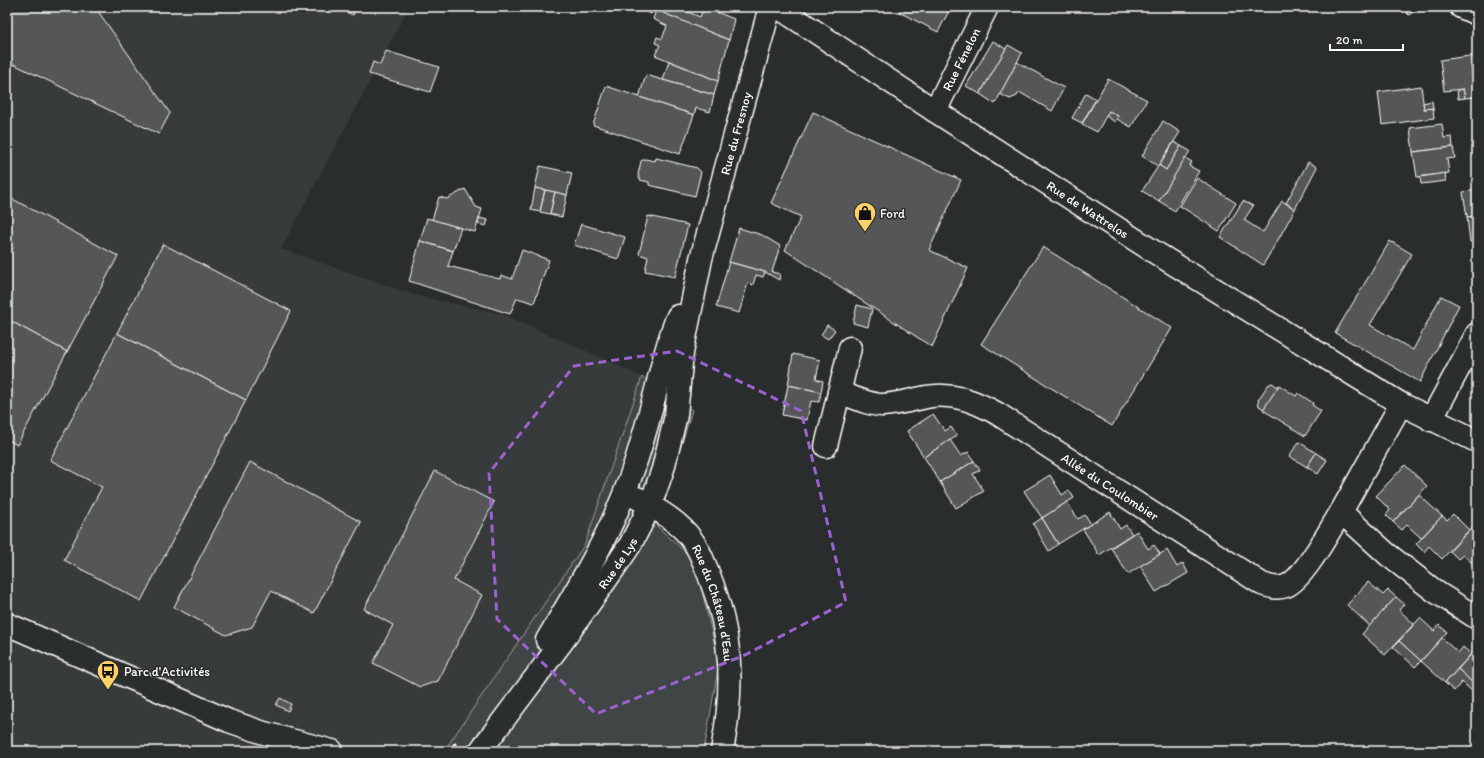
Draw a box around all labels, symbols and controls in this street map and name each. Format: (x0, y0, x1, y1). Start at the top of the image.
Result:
street label: Rue Fénelon (939, 25, 983, 93)
scale bar (1330, 26, 1403, 52)
text: 20 m (1336, 33, 1363, 47)
street label: Rue du Fresnoy (717, 90, 754, 176)
street label: Rue de Wattrelos (1044, 177, 1132, 241)
shop icon: Ford (852, 200, 878, 233)
place label: Ford (880, 206, 905, 221)
street label: Allée du Coulombier (1059, 449, 1162, 524)
street label: Rue de Lys (595, 535, 640, 592)
street label: Rue du Château d'Eau (689, 542, 736, 662)
bus stop icon: Parc d'Activités (95, 658, 121, 691)
place label: Parc d'Activités (124, 664, 210, 679)

